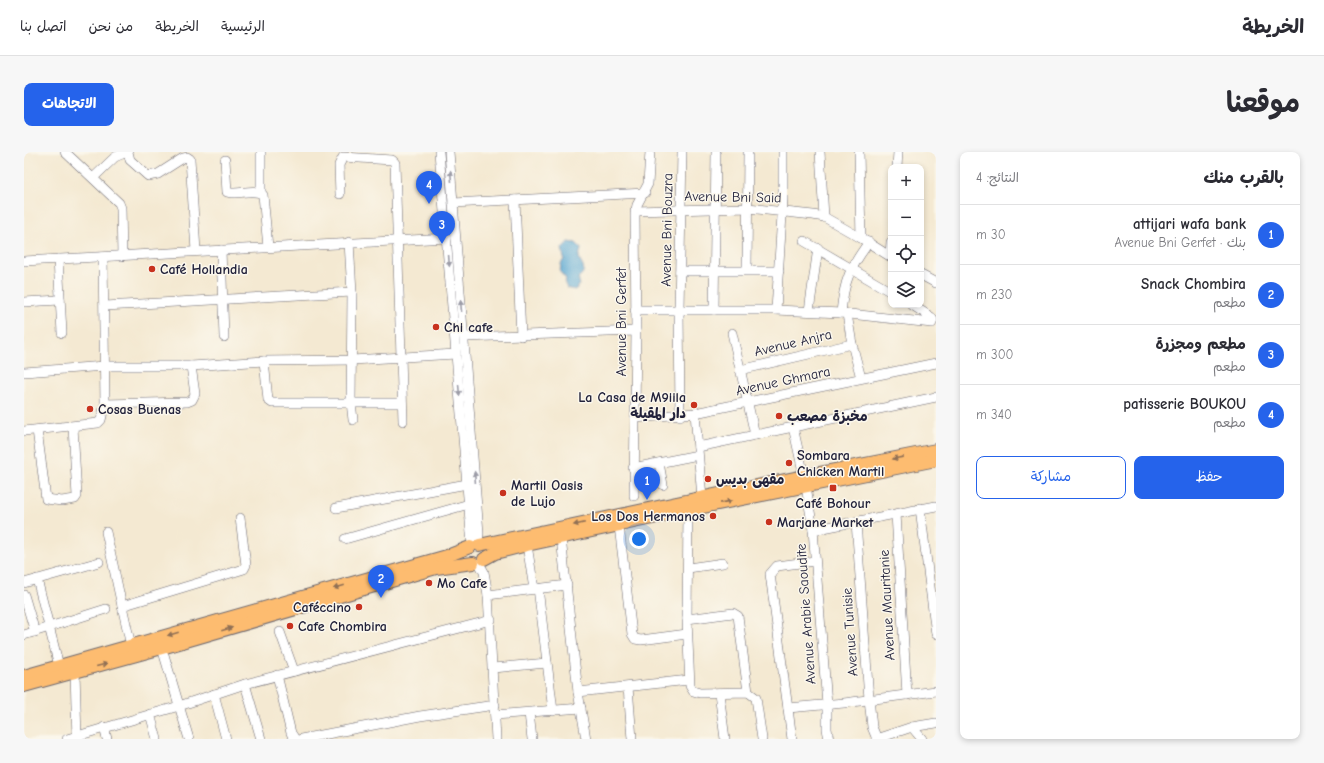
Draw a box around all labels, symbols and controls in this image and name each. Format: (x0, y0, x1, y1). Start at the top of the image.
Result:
text: الخريطة (1242, 16, 1304, 38)
text: اتصل بنا (20, 18, 67, 35)
text: من نحن (89, 18, 133, 35)
text: الخريطة (155, 18, 199, 35)
text: الرئيسية (221, 18, 265, 35)
button: الاتجاهات (24, 83, 114, 126)
text: موقعنا (1226, 87, 1300, 119)
map controls (888, 164, 924, 308)
button: + (888, 164, 924, 200)
text: بالقرب منك (1203, 168, 1284, 187)
one-way arrow (447, 170, 454, 182)
text: النتائج: 4 (976, 170, 1019, 185)
pin: 4 (416, 171, 442, 204)
street label: Avenue Bni Bouzra (658, 173, 676, 287)
street label: Avenue Bni Said (684, 188, 782, 206)
button: − (888, 200, 924, 236)
pin: 3 (429, 211, 455, 244)
text: attijari wafa bank (1133, 215, 1246, 233)
text: 30 m (976, 227, 1006, 242)
text: 1 (1268, 227, 1274, 242)
text: بنك · Avenue Bni Gerfet (1115, 235, 1246, 250)
button: locate (888, 236, 924, 272)
one-way arrow (445, 255, 452, 267)
place label: Café Hollandia (160, 261, 248, 278)
marker: Café Hollandia (147, 264, 157, 274)
street label: Avenue Bni Gerfet (613, 267, 630, 376)
button: layers (888, 272, 924, 308)
text: Snack Chombira (1141, 275, 1246, 293)
text: 230 m (976, 287, 1012, 302)
text: 2 (1268, 287, 1274, 302)
text: مطعم (1213, 295, 1246, 310)
one-way arrow (458, 300, 465, 312)
place label: Chi cafe (444, 319, 493, 336)
marker: Chi cafe (431, 322, 441, 332)
street label: Avenue Anjra (753, 326, 833, 360)
text: مطعم ومجزرة (1155, 335, 1246, 353)
text: 300 m (976, 347, 1014, 362)
text: 3 (1268, 347, 1274, 362)
text: مطعم (1213, 359, 1246, 374)
street label: Avenue Ghmara (734, 363, 832, 399)
one-way arrow (455, 384, 462, 396)
place label: La Casa de M9iila دار المقيلة (578, 389, 686, 422)
text: patisserie BOUKOU (1123, 395, 1246, 413)
marker: La Casa de M9iila دار المقيلة (689, 400, 699, 410)
place label: Cosas Buenas (98, 401, 181, 418)
marker: Cosas Buenas (85, 404, 95, 414)
text: 340 m (976, 407, 1012, 422)
text: 4 (1268, 407, 1274, 422)
place label: مخبزة مصعب (787, 408, 868, 425)
marker: مخبزة مصعب (774, 411, 784, 421)
text: مطعم (1213, 415, 1246, 430)
place label: Sombara Chicken Martil (797, 447, 884, 480)
one-way arrow (892, 455, 904, 461)
button: مشاركة (976, 456, 1126, 499)
button: حفظ (1134, 456, 1284, 499)
marker: Sombara Chicken Martil (784, 458, 794, 468)
pin: 1 (634, 467, 660, 500)
one-way arrow (471, 471, 478, 483)
place label: مقهى بديس (716, 471, 784, 488)
marker: مقهى بديس (703, 474, 713, 484)
place label: Martil Oasis de Lujo (511, 477, 583, 510)
marker: Café Bohour (828, 483, 838, 493)
marker: Martil Oasis de Lujo (498, 488, 508, 498)
place label: Café Bohour (796, 495, 871, 512)
one-way arrow (720, 499, 732, 505)
place label: Los Dos Hermanos (591, 508, 705, 525)
marker: Los Dos Hermanos (708, 511, 718, 521)
place label: Marjane Market (777, 514, 874, 531)
marker: Marjane Market (764, 517, 774, 527)
one-way arrow (572, 521, 585, 527)
your location (629, 529, 649, 549)
street label: Avenue Arabie Saoudite (793, 543, 819, 685)
street label: Avenue Mauritanie (876, 549, 898, 661)
pin: 2 (368, 565, 394, 598)
place label: Mo Cafe (437, 575, 487, 592)
marker: Mo Cafe (424, 578, 434, 588)
one-way arrow (332, 584, 344, 590)
street label: Avenue Tunisie (838, 587, 862, 677)
place label: Caféccino (293, 599, 351, 616)
marker: Caféccino (354, 602, 364, 612)
place label: Cafe Chombira (298, 618, 387, 635)
marker: Cafe Chombira (285, 621, 295, 631)
one-way arrow (221, 626, 233, 632)
one-way arrow (167, 631, 179, 637)
one-way arrow (96, 661, 108, 667)

